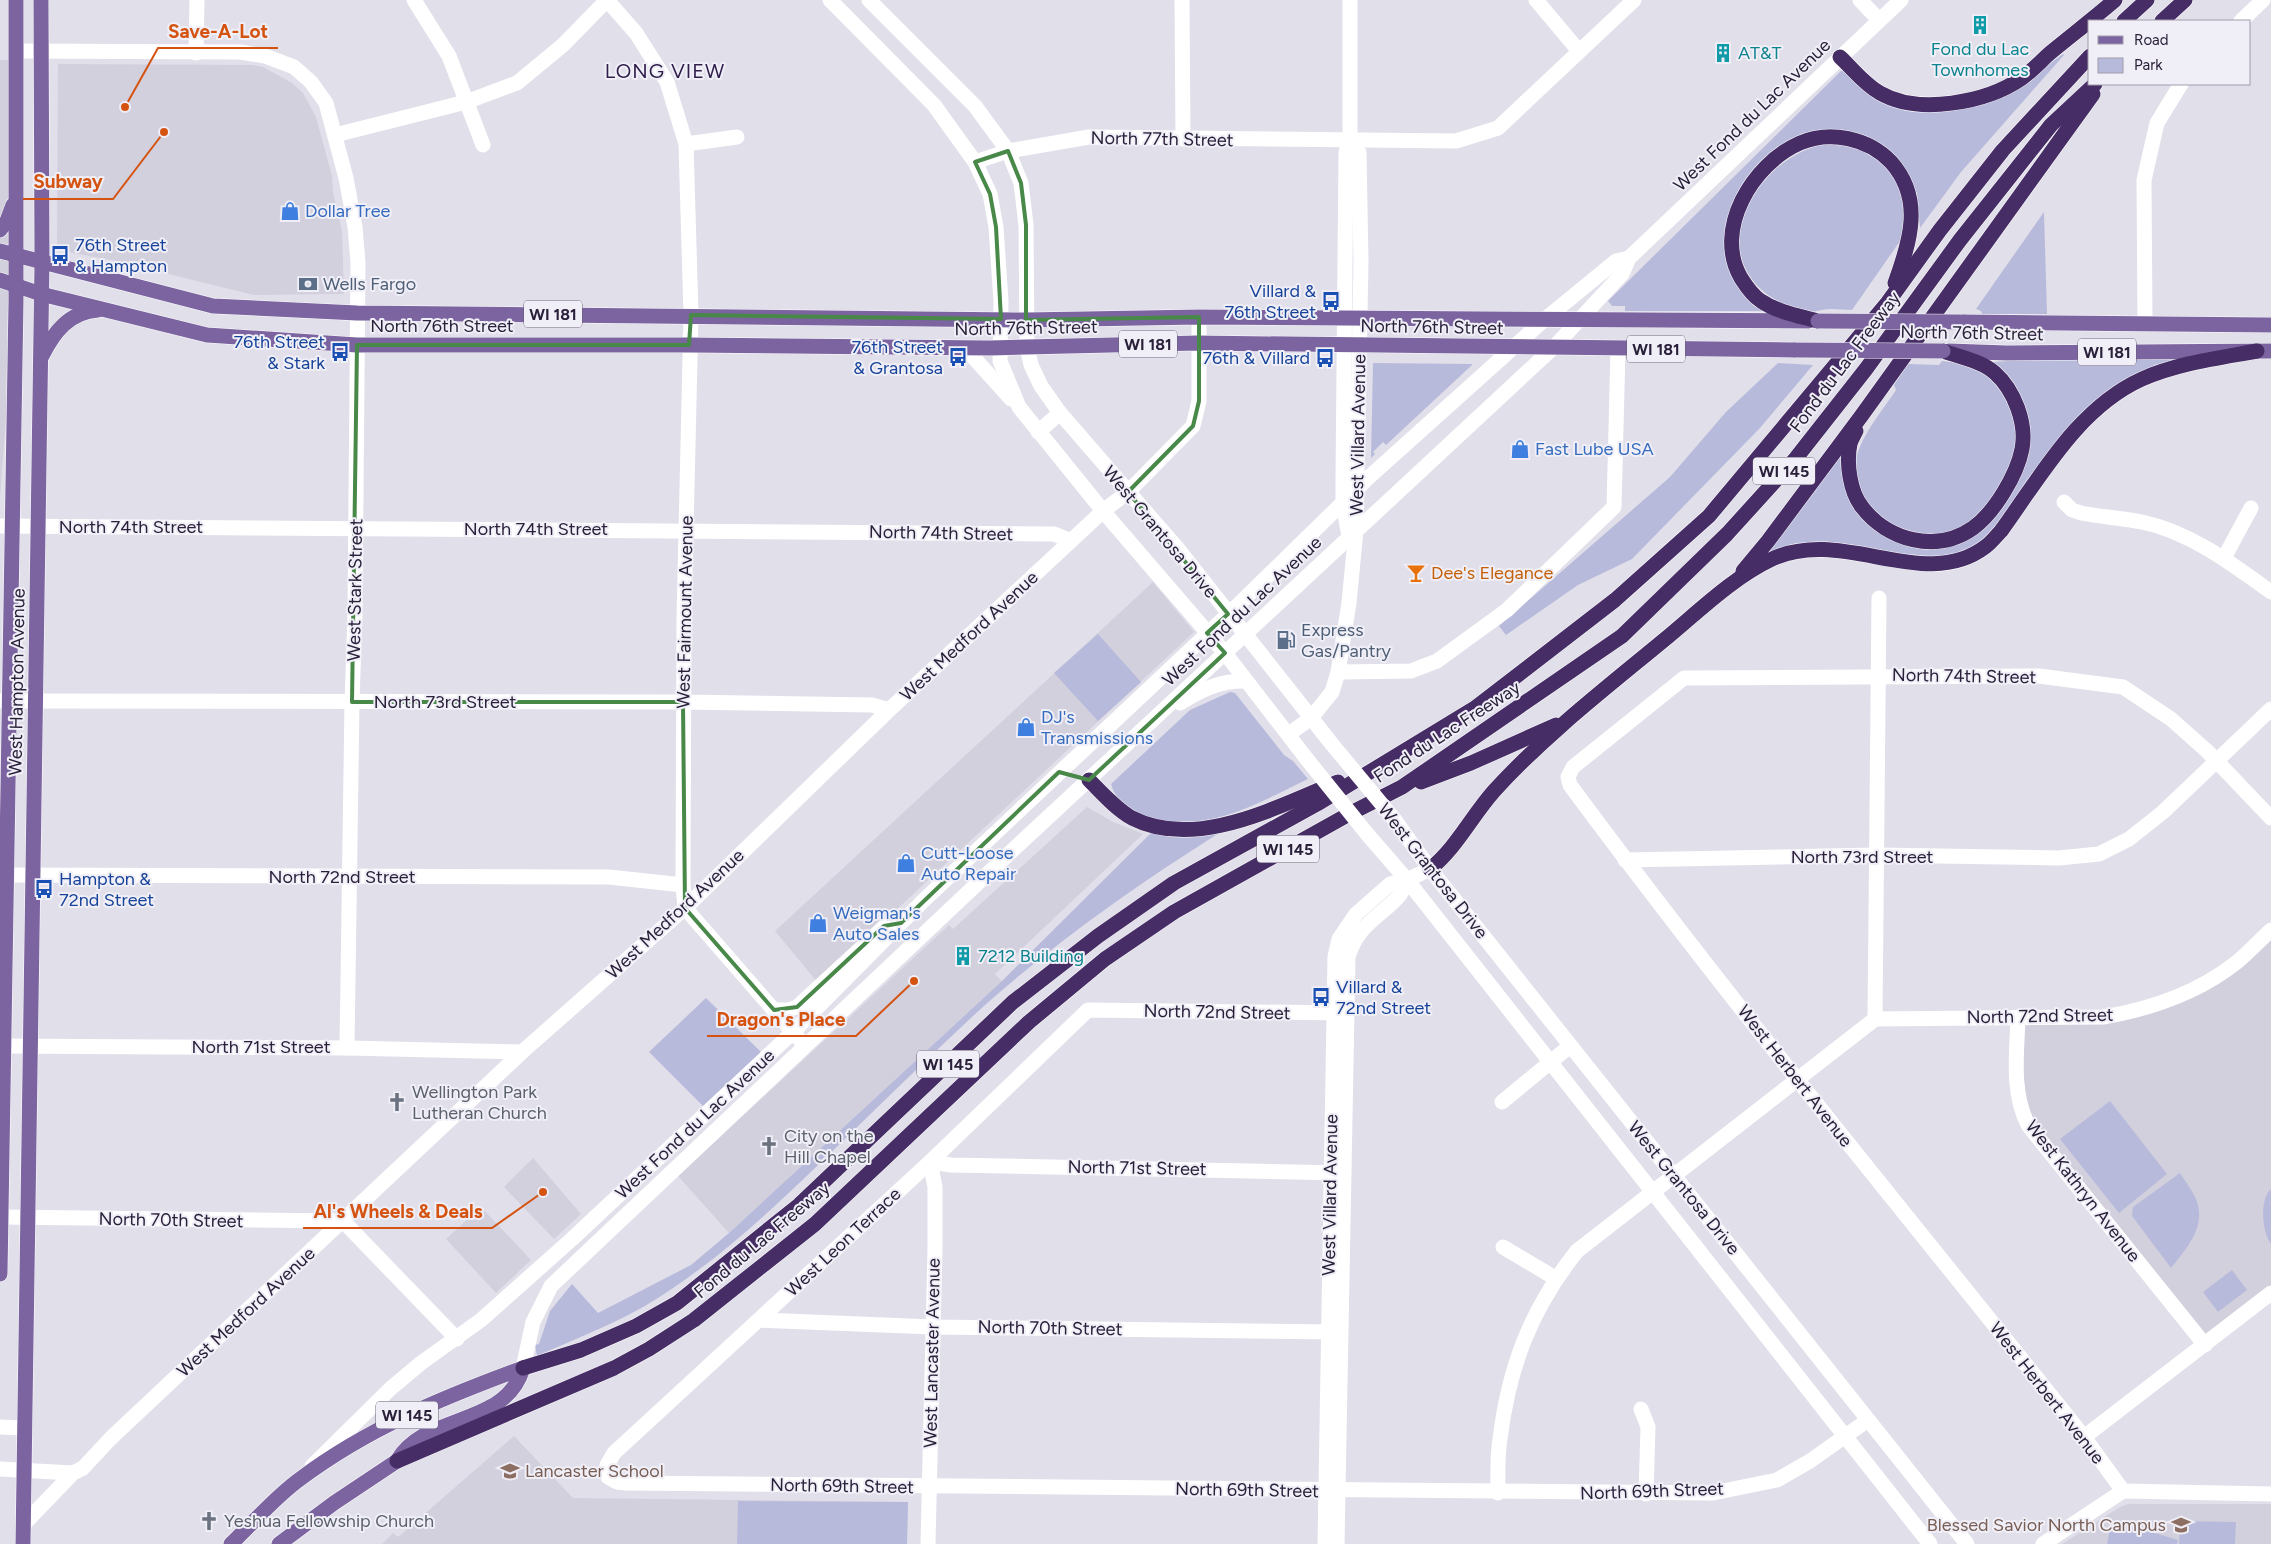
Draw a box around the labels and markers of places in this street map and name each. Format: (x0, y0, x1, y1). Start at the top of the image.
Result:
callout: Save-A-Lot (158, 14, 278, 48)
building icon: Fond du Lac Townhomes (1969, 14, 1991, 36)
place label: Fond du Lac Townhomes (1931, 38, 2029, 81)
building icon: AT&T (1712, 42, 1734, 64)
place label: AT&T (1738, 42, 1781, 64)
callout: Subway (23, 165, 113, 199)
shop icon: Dollar Tree (279, 200, 301, 222)
place label: Dollar Tree (305, 200, 390, 222)
place label: 76th Street & Hampton (75, 234, 167, 277)
bus stop icon: 76th Street & Hampton (49, 244, 71, 266)
bank icon: Wells Fargo (297, 273, 319, 295)
place label: Wells Fargo (323, 273, 416, 295)
place label: Villard & 76th Street (1224, 280, 1316, 323)
bus stop icon: Villard & 76th Street (1320, 290, 1342, 312)
place label: 76th Street & Stark (233, 331, 325, 374)
place label: 76th Street & Grantosa (851, 336, 943, 379)
bus stop icon: 76th Street & Stark (329, 341, 351, 363)
bus stop icon: 76th Street & Grantosa (947, 346, 969, 368)
place label: 76th & Villard (1202, 347, 1310, 369)
bus stop icon: 76th & Villard (1314, 347, 1336, 369)
shop icon: Fast Lube USA (1509, 438, 1531, 460)
place label: Fast Lube USA (1535, 438, 1654, 460)
bar icon: Dee's Elegance (1405, 562, 1427, 584)
place label: Dee's Elegance (1431, 562, 1553, 584)
place label: Express Gas/Pantry (1301, 619, 1392, 662)
fuel station icon: Express Gas/Pantry (1275, 629, 1297, 651)
place label: DJ's Transmissions (1041, 706, 1153, 749)
shop icon: DJ's Transmissions (1015, 716, 1037, 738)
place label: Cutt-Loose Auto Repair (921, 842, 1016, 885)
shop icon: Cutt-Loose Auto Repair (895, 852, 917, 874)
place label: Hampton & 72nd Street (59, 868, 154, 911)
bus stop icon: Hampton & 72nd Street (33, 878, 55, 900)
place label: Weigman's Auto Sales (833, 902, 921, 945)
shop icon: Weigman's Auto Sales (807, 912, 829, 934)
building icon: 7212 Building (952, 945, 974, 967)
place label: 7212 Building (978, 945, 1084, 967)
place label: Villard & 72nd Street (1336, 976, 1431, 1019)
bus stop icon: Villard & 72nd Street (1310, 986, 1332, 1008)
callout: Dragon's Place (707, 1002, 856, 1036)
place label: Wellington Park Lutheran Church (412, 1081, 547, 1124)
church icon: Wellington Park Lutheran Church (386, 1091, 408, 1113)
place label: City on the Hill Chapel (784, 1125, 874, 1168)
church icon: City on the Hill Chapel (758, 1135, 780, 1157)
callout: Al's Wheels & Deals (303, 1194, 492, 1228)
school or university icon: Lancaster School (499, 1460, 521, 1482)
place label: Lancaster School (525, 1460, 664, 1482)
church icon: Yeshua Fellowship Church (198, 1510, 220, 1532)
place label: Yeshua Fellowship Church (224, 1510, 434, 1532)
place label: Blessed Savior North Campus (1927, 1514, 2166, 1536)
school or university icon: Blessed Savior North Campus (2170, 1514, 2192, 1536)

